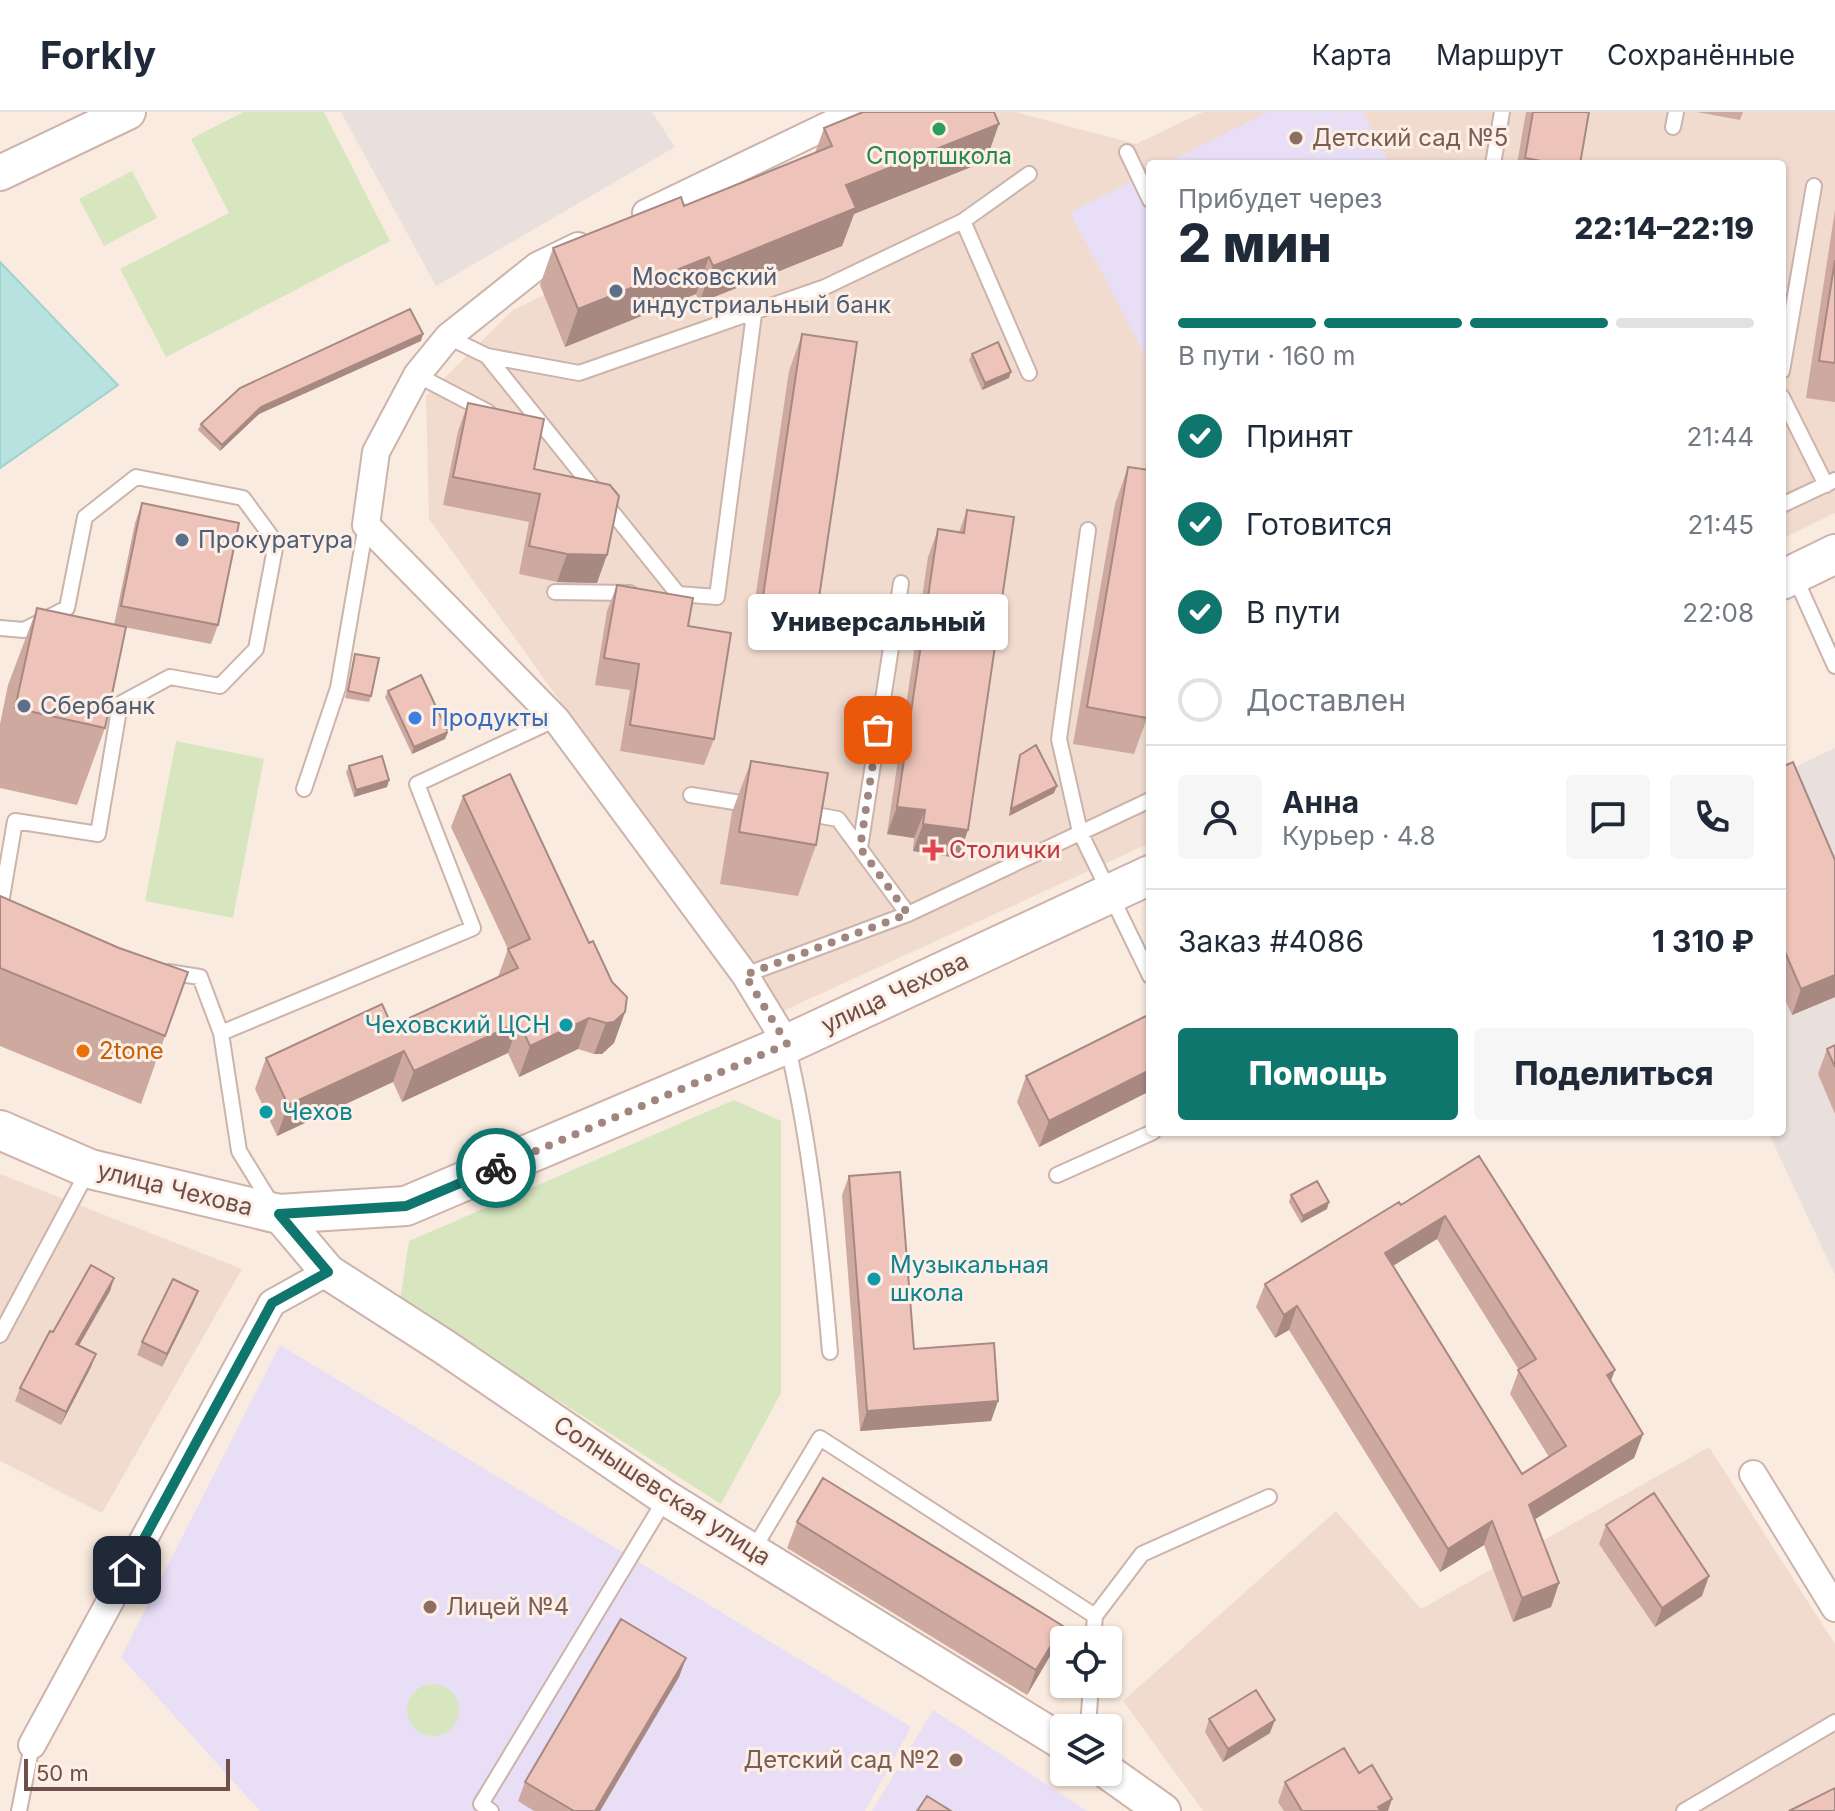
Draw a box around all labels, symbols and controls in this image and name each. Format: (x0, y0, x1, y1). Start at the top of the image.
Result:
text: Forkly (40, 32, 156, 78)
text: Карта (1312, 38, 1392, 72)
text: Маршрут (1436, 38, 1563, 72)
text: Сохранённые (1607, 38, 1795, 72)
marker: Спортшкола (930, 120, 948, 138)
place label: Детский сад №5 (1312, 123, 1508, 152)
marker: Детский сад №5 (1287, 129, 1305, 147)
place label: Спортшкола (866, 141, 1012, 170)
text: Прибудет через (1178, 183, 1382, 214)
text: 22:14–22:19 (1574, 210, 1754, 246)
text: 2 мин (1178, 212, 1332, 275)
place label: Московский индустриальный банк (632, 262, 891, 319)
marker: Московский индустриальный банк (607, 282, 625, 300)
text: В пути · 160 m (1178, 340, 1355, 371)
icon: check (1178, 414, 1222, 458)
text: Принят (1246, 418, 1353, 454)
text: 21:44 (1686, 421, 1754, 452)
icon: check (1178, 502, 1222, 546)
text: Готовится (1246, 506, 1392, 542)
text: 21:45 (1687, 509, 1754, 540)
place label: Прокуратура (198, 525, 353, 554)
marker: Прокуратура (173, 531, 191, 549)
icon: check (1178, 590, 1222, 634)
callout: Универсальный (748, 594, 1008, 650)
text: В пути (1246, 594, 1341, 630)
text: 22:08 (1682, 597, 1754, 628)
text: Универсальный (770, 606, 986, 637)
text: Доставлен (1246, 682, 1406, 718)
place label: Сбербанк (40, 691, 155, 720)
pin (844, 696, 912, 764)
marker: Сбербанк (15, 697, 33, 715)
place label: Продукты (431, 703, 549, 732)
icon: bag (856, 708, 900, 752)
marker: Продукты (406, 709, 424, 727)
button: person (1178, 775, 1262, 859)
button: chat (1566, 775, 1650, 859)
button: phone (1670, 775, 1754, 859)
text: Анна (1282, 784, 1359, 820)
text: Курьер · 4.8 (1282, 820, 1436, 851)
place label: Столички (949, 835, 1061, 864)
marker: Столички (924, 841, 942, 859)
text: Заказ #4086 (1178, 923, 1364, 959)
text: 1 310 ₽ (1652, 923, 1754, 959)
street label: улица Чехова (817, 946, 973, 1039)
place label: Чеховский ЦСН (365, 1010, 550, 1039)
marker: Чеховский ЦСН (557, 1016, 575, 1034)
button: Помощь (1178, 1028, 1458, 1120)
button: Поделиться (1474, 1028, 1754, 1120)
place label: 2tone (99, 1036, 164, 1065)
marker: 2tone (74, 1042, 92, 1060)
place label: Чехов (282, 1097, 353, 1126)
marker: Чехов (257, 1103, 275, 1121)
courier (456, 1128, 536, 1208)
icon: bike (474, 1146, 518, 1190)
street label: улица Чехова (94, 1155, 256, 1222)
place label: Музыкальная школа (890, 1250, 1049, 1307)
marker: Музыкальная школа (865, 1270, 883, 1288)
street label: Солнышевская улица (548, 1409, 776, 1572)
pin (93, 1536, 161, 1604)
icon: home (105, 1548, 149, 1592)
place label: Лицей №4 (446, 1592, 569, 1621)
marker: Лицей №4 (421, 1598, 439, 1616)
map controls (1050, 1626, 1122, 1786)
button: locate (1050, 1626, 1122, 1698)
button: layers (1050, 1714, 1122, 1786)
place label: Детский сад №2 (744, 1745, 940, 1774)
marker: Детский сад №2 (947, 1751, 965, 1769)
scale bar (24, 1755, 230, 1791)
text: 50 m (36, 1760, 89, 1786)

